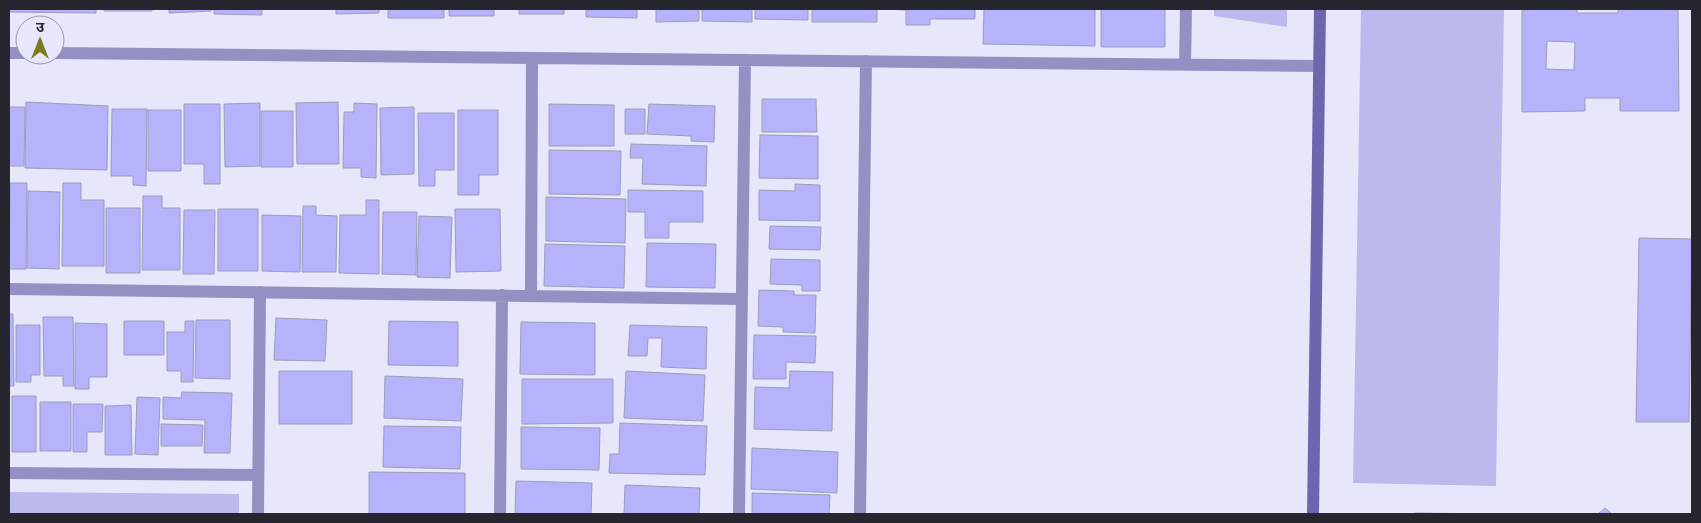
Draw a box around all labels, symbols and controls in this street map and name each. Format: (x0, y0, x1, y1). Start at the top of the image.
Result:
north arrow (15, 15, 65, 65)
text: उ (36, 18, 45, 36)

